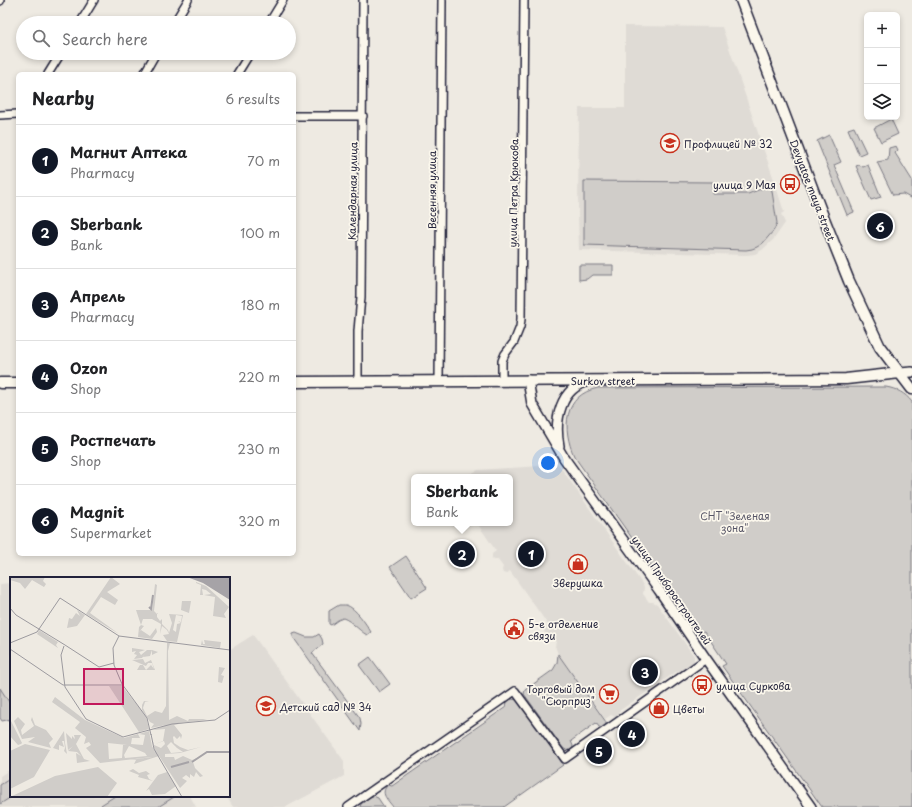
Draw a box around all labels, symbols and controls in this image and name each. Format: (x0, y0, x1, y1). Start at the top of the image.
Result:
map controls (864, 12, 900, 120)
button: + (864, 12, 900, 48)
search box (16, 16, 296, 60)
icon: search (30, 27, 52, 49)
text: Search here (62, 27, 148, 50)
button: − (864, 48, 900, 84)
button: layers (864, 84, 900, 120)
text: Nearby (32, 85, 94, 111)
text: 6 results (225, 89, 280, 108)
school or university icon: Профлицей № 32 (659, 132, 681, 154)
place label: Профлицей № 32 (684, 136, 773, 151)
street label: Devyatoe maya street (786, 137, 839, 243)
street label: улица Петра Крюкова (505, 138, 521, 248)
text: Магнит Аптека (70, 140, 187, 163)
street label: Календарная улица (344, 141, 360, 240)
street label: Весенняя улица (424, 150, 439, 229)
text: 1 (42, 151, 48, 170)
text: 70 m (247, 151, 280, 170)
text: Pharmacy (70, 163, 135, 182)
bus stop icon: улица 9 Мая (779, 173, 801, 195)
place label: улица 9 Мая (713, 177, 776, 192)
pin: 6 (867, 211, 893, 241)
text: Sberbank (70, 212, 143, 235)
text: 2 (40, 223, 50, 242)
text: 100 m (240, 223, 280, 242)
text: Bank (70, 235, 103, 254)
text: Апрель (70, 284, 125, 307)
text: 3 (41, 295, 49, 314)
text: 180 m (241, 295, 280, 314)
text: Pharmacy (70, 307, 135, 326)
text: Ozon (70, 356, 108, 379)
text: 4 (41, 367, 49, 386)
text: 220 m (238, 367, 280, 386)
street label: Surkov street (571, 373, 635, 388)
text: Shop (70, 379, 101, 398)
text: Ростпечать (70, 428, 156, 451)
text: 5 (41, 439, 49, 458)
text: 230 m (238, 439, 280, 458)
text: Shop (70, 451, 101, 470)
your location (538, 453, 558, 473)
popup (411, 474, 513, 526)
text: Sberbank (426, 479, 498, 502)
text: Magnit (70, 500, 125, 523)
text: Bank (426, 502, 458, 521)
park label: СНТ "Зеленая зона" (700, 508, 770, 535)
text: 6 (40, 511, 50, 530)
text: 320 m (238, 511, 280, 530)
text: Supermarket (70, 523, 152, 542)
street label: улица Приборостроителей (629, 532, 716, 648)
pin: 2 (449, 539, 475, 569)
pin: 1 (518, 539, 544, 569)
shop icon: Зверушка (567, 553, 589, 575)
place label: Зверушка (552, 575, 603, 591)
inset map (10, 577, 230, 797)
place label: 5-е отделение связи (528, 616, 598, 643)
public building icon: 5-е отделение связи (503, 618, 525, 640)
pin: 3 (632, 657, 658, 687)
bus stop icon: улица Суркова (691, 674, 713, 696)
place label: улица Суркова (716, 678, 791, 694)
place label: Торговый дом "Сюрприз" (526, 681, 595, 708)
supermarket icon: Торговый дом "Сюрприз" (598, 683, 620, 705)
school or university icon: Детский сад № 34 (255, 695, 277, 717)
shop icon: Цветы (648, 697, 670, 719)
place label: Детский сад № 34 (279, 699, 372, 714)
place label: Цветы (673, 701, 705, 716)
pin: 4 (619, 719, 645, 749)
pin: 5 (586, 736, 612, 766)

